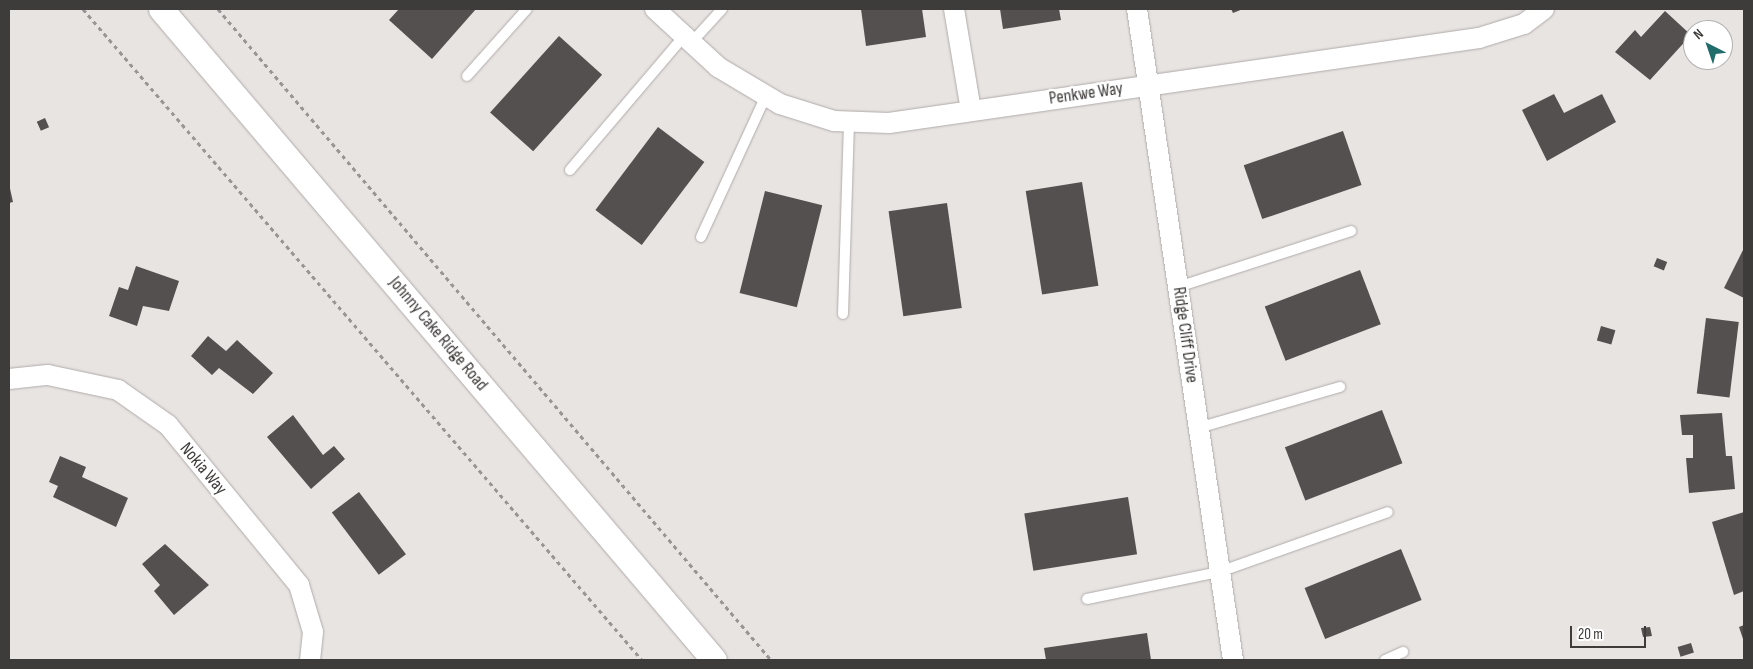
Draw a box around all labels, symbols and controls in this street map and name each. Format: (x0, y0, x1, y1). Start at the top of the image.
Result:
north arrow (1683, 20, 1733, 70)
text: N (1690, 25, 1707, 43)
street label: Penkwe Way (1048, 78, 1124, 110)
street label: Johnny Cake Ridge Road (384, 273, 492, 395)
street label: Ridge Cliff Drive (1168, 286, 1202, 384)
street label: Nokia Way (175, 438, 231, 500)
scale bar (1573, 616, 1649, 648)
text: 20 m (1578, 625, 1603, 644)

